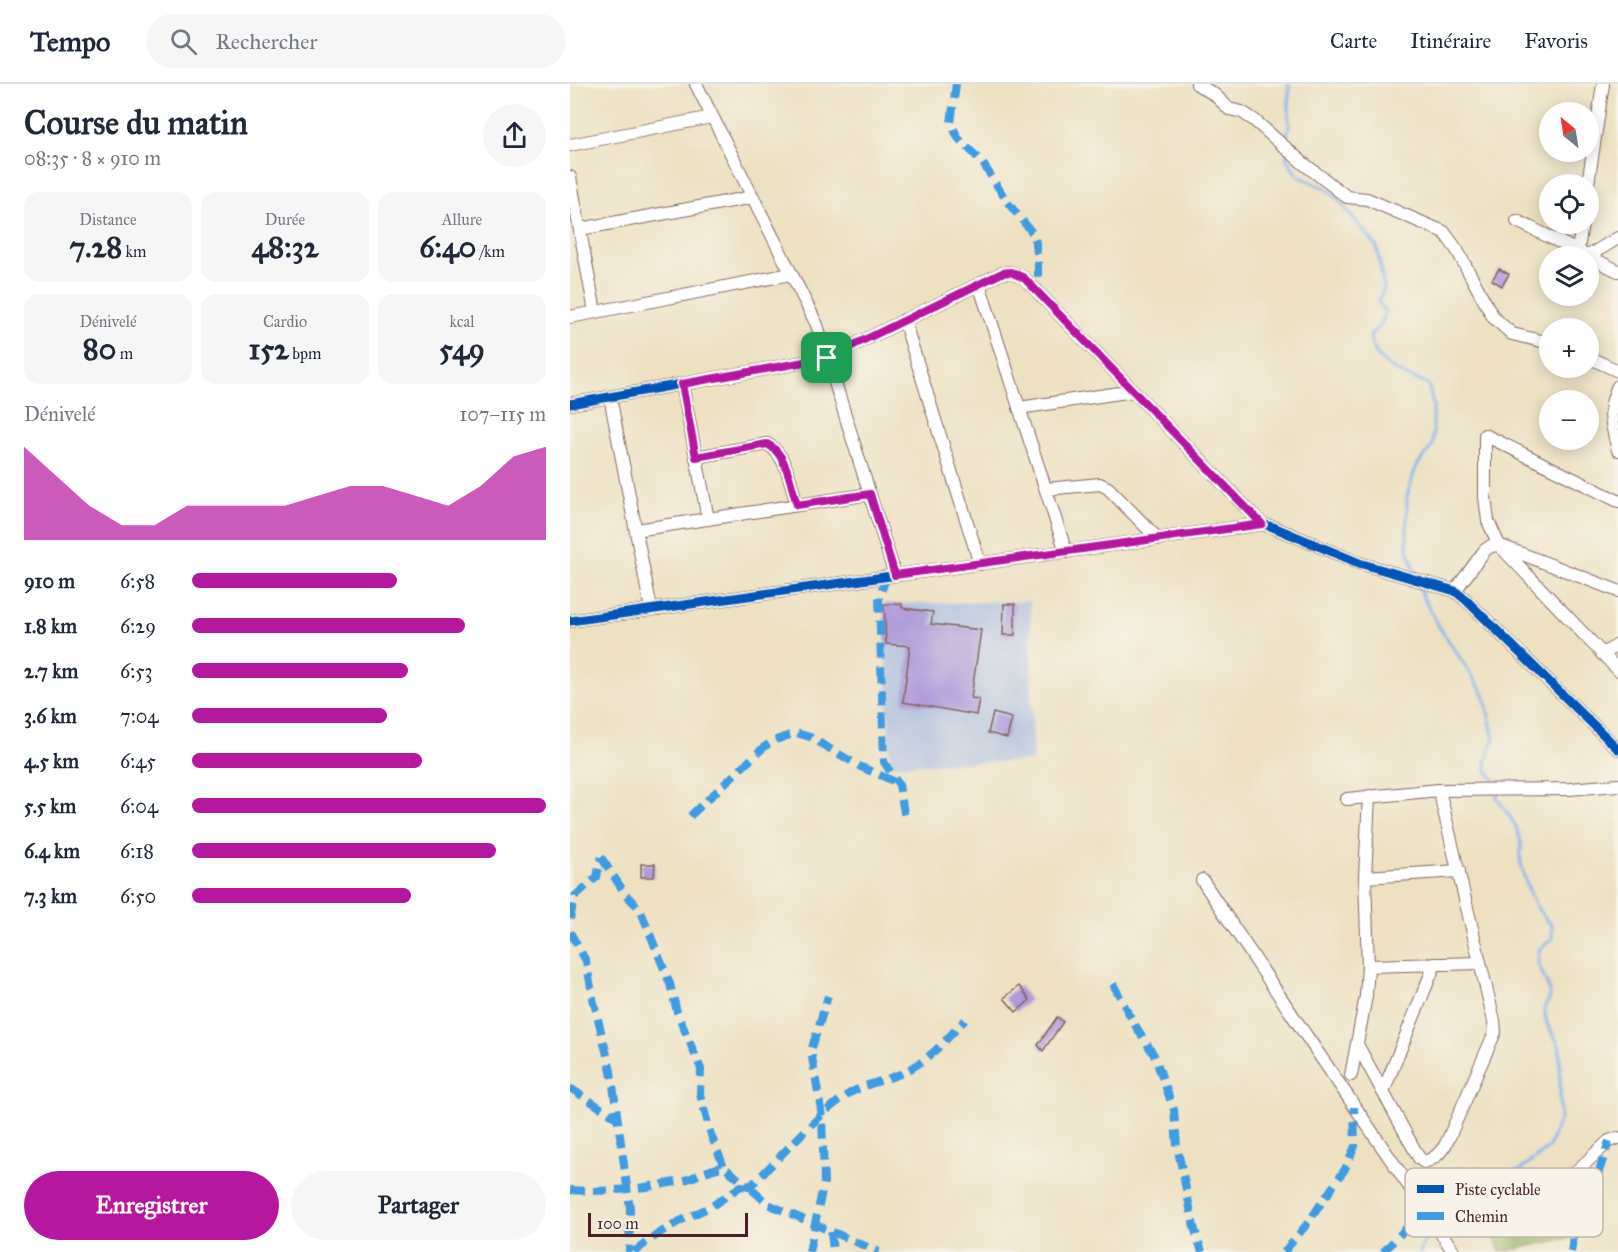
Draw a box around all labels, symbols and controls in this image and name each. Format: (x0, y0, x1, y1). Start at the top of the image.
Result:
search box (146, 14, 566, 68)
text: Tempo (30, 24, 110, 59)
icon: search (167, 25, 200, 58)
text: Rechercher (215, 28, 318, 55)
text: Carte (1330, 28, 1377, 54)
text: Itinéraire (1410, 28, 1491, 54)
text: Favoris (1524, 28, 1588, 54)
north arrow (1539, 102, 1599, 162)
map controls (1539, 102, 1599, 450)
text: Course du matin (24, 103, 248, 143)
button: share (483, 104, 546, 167)
text: 08:35 · 8 × 910 m (24, 146, 161, 170)
button: locate (1539, 174, 1599, 234)
text: Distance (79, 210, 137, 229)
text: Durée (265, 210, 305, 229)
text: Allure (442, 210, 482, 229)
text: 7.28 (70, 229, 122, 265)
text: 48:32 (251, 229, 319, 265)
text: 6:40 (419, 229, 476, 265)
text: km (122, 242, 146, 261)
text: /km (476, 242, 505, 261)
button: layers (1539, 246, 1599, 306)
text: Dénivelé (79, 312, 137, 331)
text: Cardio (263, 312, 307, 331)
text: kcal (449, 312, 475, 331)
button: + (1539, 318, 1599, 378)
text: 80 (83, 331, 116, 367)
text: 152 (249, 331, 289, 367)
text: 549 (439, 331, 485, 367)
pin (801, 332, 852, 383)
icon: arrive (810, 341, 843, 374)
text: m (116, 344, 133, 363)
text: bpm (289, 344, 321, 363)
button: − (1539, 390, 1599, 450)
text: Dénivelé (24, 402, 96, 426)
text: 107–115 m (459, 402, 546, 426)
text: 910 m (24, 569, 75, 593)
text: 6:58 (120, 569, 155, 593)
text: 1.8 km (24, 614, 77, 638)
text: 6:29 (120, 614, 156, 638)
text: 2.7 km (24, 659, 78, 683)
text: 6:53 (120, 659, 153, 683)
text: 3.6 km (24, 704, 77, 728)
text: 7:04 (120, 704, 159, 728)
text: 4.5 km (24, 749, 79, 773)
text: 6:45 (120, 749, 156, 773)
text: 5.5 km (24, 794, 76, 818)
text: 6:04 (120, 794, 158, 818)
text: 6.4 km (24, 839, 80, 863)
text: 6:18 (120, 839, 154, 863)
text: 7.3 km (24, 884, 77, 908)
text: 6:50 (120, 884, 156, 908)
legend (1405, 1168, 1603, 1237)
button: Enregistrer (24, 1171, 279, 1240)
button: Partager (291, 1171, 546, 1240)
text: Piste cyclable (1455, 1180, 1541, 1199)
text: Chemin (1455, 1207, 1508, 1226)
scale bar (588, 1210, 748, 1238)
text: 100 m (597, 1214, 639, 1233)

